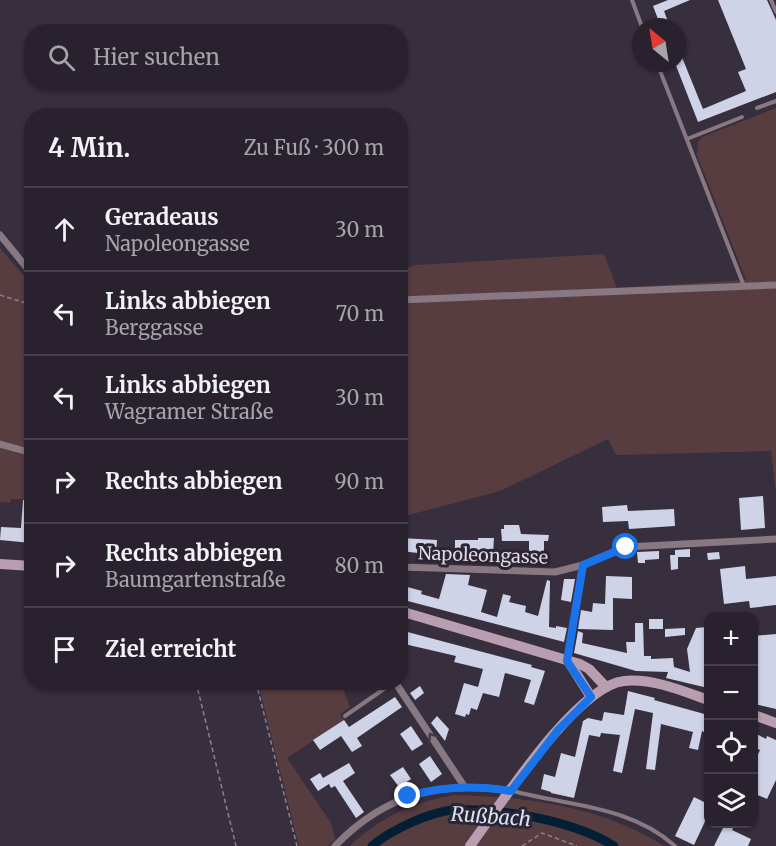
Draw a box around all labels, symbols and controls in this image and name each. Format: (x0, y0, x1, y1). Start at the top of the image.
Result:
north arrow (632, 18, 686, 72)
search box (24, 24, 408, 90)
icon: search (45, 41, 78, 74)
text: Hier suchen (93, 43, 220, 71)
text: 4 Min. (48, 131, 130, 164)
text: Zu Fuß · 300 m (244, 135, 384, 160)
text: Geradeaus (105, 203, 219, 231)
icon: ahead (48, 213, 81, 246)
text: 30 m (335, 217, 384, 242)
text: Napoleongasse (105, 231, 250, 256)
text: Links abbiegen (105, 287, 271, 315)
icon: left (48, 297, 81, 330)
text: 70 m (336, 301, 384, 326)
text: Berggasse (105, 315, 203, 340)
text: Links abbiegen (105, 371, 271, 399)
icon: left (48, 381, 81, 414)
text: 30 m (335, 385, 384, 410)
text: Wagramer Straße (105, 399, 273, 424)
icon: right (48, 465, 81, 498)
text: Rechts abbiegen (105, 467, 282, 495)
text: 90 m (334, 469, 384, 494)
route start (612, 533, 638, 559)
text: Rechts abbiegen (105, 539, 282, 567)
street label: Napoleongasse (418, 541, 548, 569)
icon: right (48, 549, 81, 582)
text: 80 m (335, 553, 384, 578)
text: Baumgartenstraße (105, 567, 285, 592)
map controls (704, 612, 758, 828)
button: + (704, 612, 758, 666)
icon: arrive (48, 633, 81, 666)
text: Ziel erreicht (105, 635, 236, 663)
button: − (704, 666, 758, 720)
button: locate (704, 720, 758, 774)
one-way arrow (428, 733, 439, 744)
button: layers (704, 774, 758, 828)
route end (394, 782, 420, 808)
water label: Rußbach (450, 801, 532, 831)

